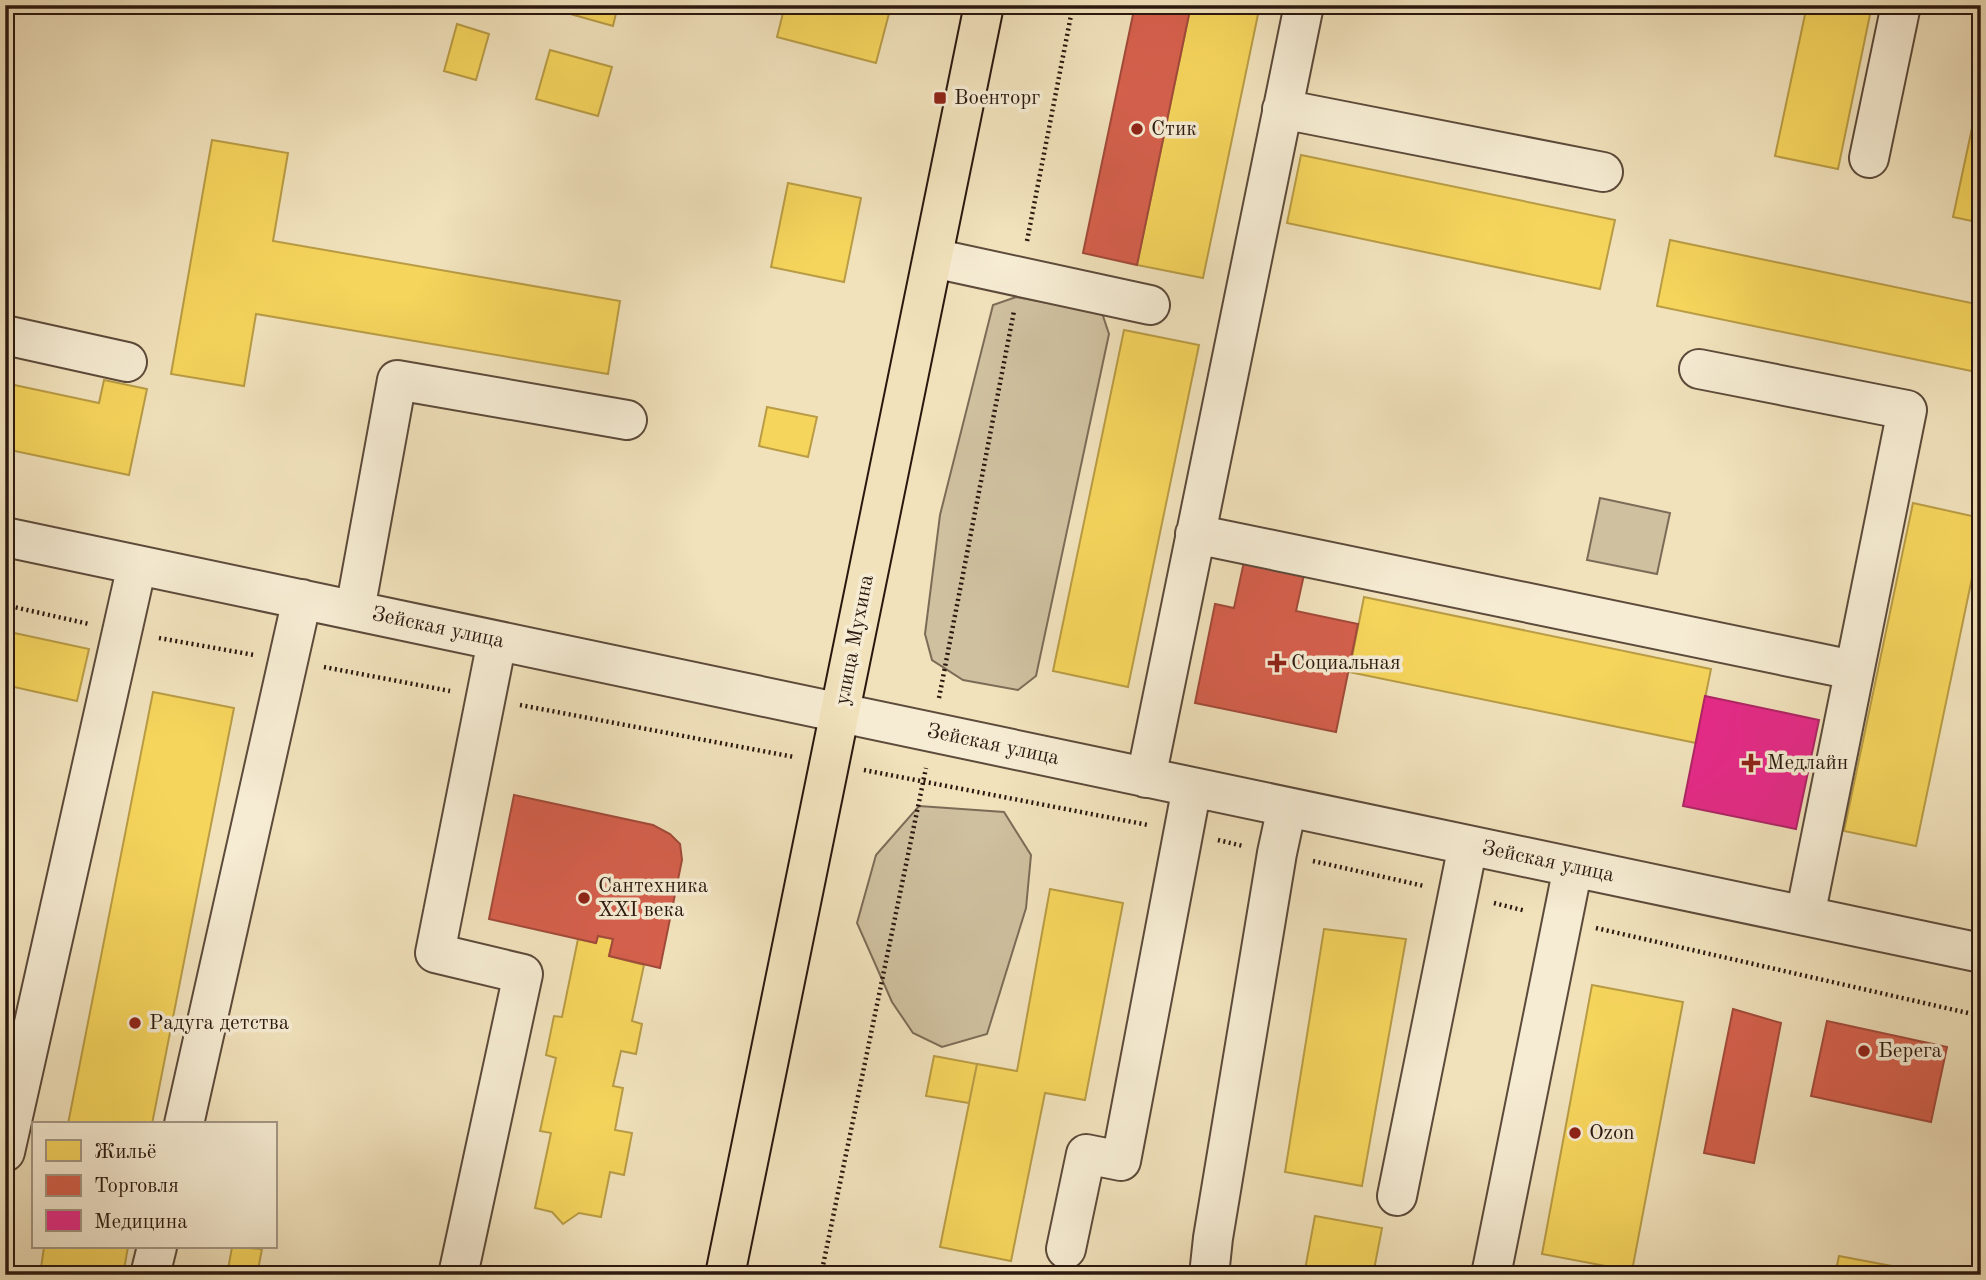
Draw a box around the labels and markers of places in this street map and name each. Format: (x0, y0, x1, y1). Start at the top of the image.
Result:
place label: Военторг (954, 88, 1040, 109)
marker: Военторг (932, 90, 948, 106)
place label: Стик (1151, 119, 1197, 140)
marker: Стик (1129, 121, 1145, 137)
place label: Социальная (1291, 653, 1401, 674)
marker: Социальная (1269, 655, 1285, 671)
marker: Медлайн (1741, 753, 1761, 773)
place label: Медлайн (1767, 753, 1848, 774)
place label: Сантехника XXI века (598, 876, 708, 921)
marker: Сантехника XXI века (576, 890, 592, 906)
place label: Радуга детства (149, 1013, 289, 1034)
marker: Радуга детства (127, 1015, 143, 1031)
place label: Берега (1878, 1041, 1942, 1062)
marker: Берега (1856, 1043, 1872, 1059)
place label: Ozon (1589, 1123, 1635, 1144)
marker: Ozon (1567, 1125, 1583, 1141)

